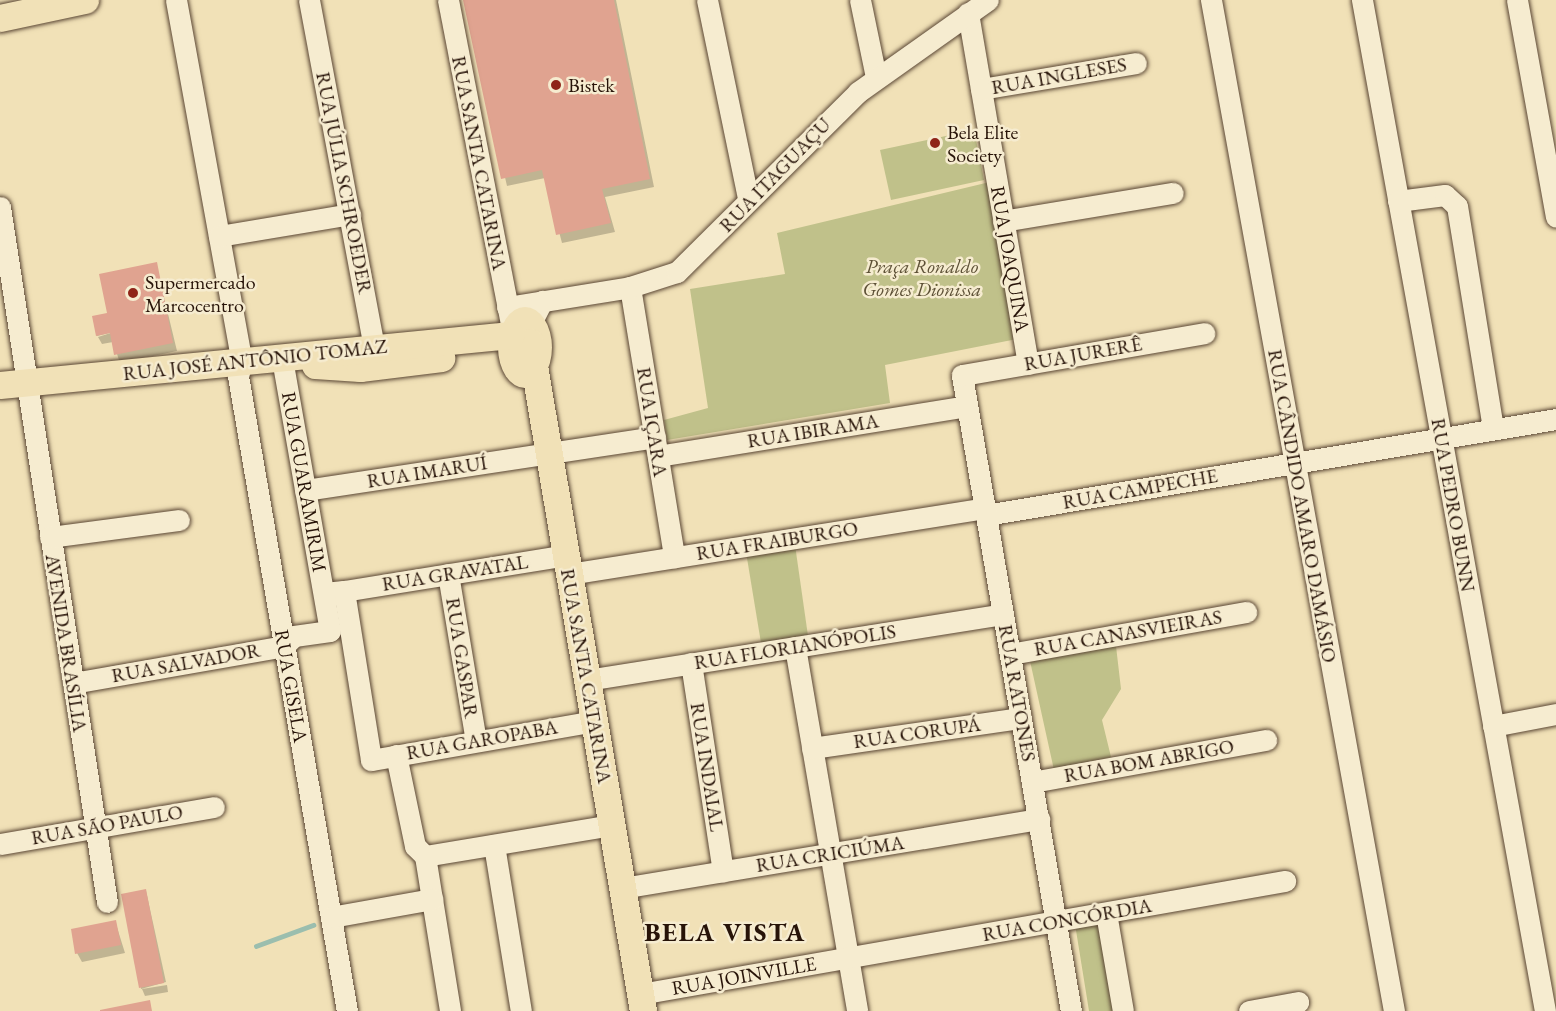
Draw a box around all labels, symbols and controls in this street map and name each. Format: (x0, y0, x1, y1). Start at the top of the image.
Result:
street label: RUA INGLESES (989, 52, 1129, 100)
street label: RUA SANTA CATARINA (446, 54, 512, 272)
street label: RUA JÚLIA SCHROEDER (311, 70, 377, 296)
place label: Bistek (568, 73, 615, 97)
marker: Bistek (549, 78, 563, 92)
street label: RUA ITAGUAÇU (714, 113, 836, 237)
place label: Bela Elite Society (947, 120, 1018, 167)
marker: Bela Elite Society (928, 136, 942, 150)
street label: RUA JOAQUINA (985, 184, 1035, 334)
park label: Praça Ronaldo Gomes Dionissa (863, 255, 981, 302)
place label: Supermercado Marcocentro (145, 270, 256, 317)
marker: Supermercado Marcocentro (126, 286, 140, 300)
street label: RUA JURERÊ (1022, 332, 1144, 376)
street label: RUA JOSÉ ANTÔNIO TOMAZ (122, 334, 388, 386)
street label: RUA CÂNDIDO AMARO DAMÁSIO (1263, 347, 1341, 665)
street label: RUA IÇARA (631, 366, 673, 478)
street label: RUA GUARAMIRIM (276, 390, 332, 574)
street label: RUA IBIRAMA (745, 409, 881, 453)
street label: RUA PEDRO BUNN (1426, 416, 1480, 594)
street label: RUA IMARUÍ (365, 451, 489, 493)
street label: RUA CAMPECHE (1061, 464, 1219, 514)
street label: RUA FRAIBURGO (694, 516, 860, 566)
street label: RUA GRAVATAL (380, 550, 530, 596)
street label: AVENIDA BRASÍLIA (40, 552, 92, 734)
street label: RUA SANTA CATARINA (555, 567, 617, 785)
street label: RUA GASPAR (441, 596, 483, 720)
street label: RUA CANASVIEIRAS (1032, 605, 1224, 661)
street label: RUA FLORIANÓPOLIS (692, 619, 898, 675)
street label: RUA RATONES (993, 623, 1041, 763)
street label: RUA GISELA (269, 628, 313, 744)
street label: RUA SALVADOR (110, 638, 262, 688)
street label: RUA INDAIAL (685, 701, 729, 833)
street label: RUA CORUPÁ (852, 712, 982, 754)
street label: RUA GAROPABA (404, 715, 560, 765)
street label: RUA BOM ABRIGO (1062, 734, 1236, 788)
street label: RUA SÃO PAULO (29, 800, 185, 850)
street label: RUA CRICIÚMA (754, 830, 906, 878)
street label: RUA CONCÓRDIA (980, 893, 1154, 947)
district label: BELA VISTA (644, 917, 806, 949)
street label: RUA JOINVILLE (670, 951, 818, 1001)

